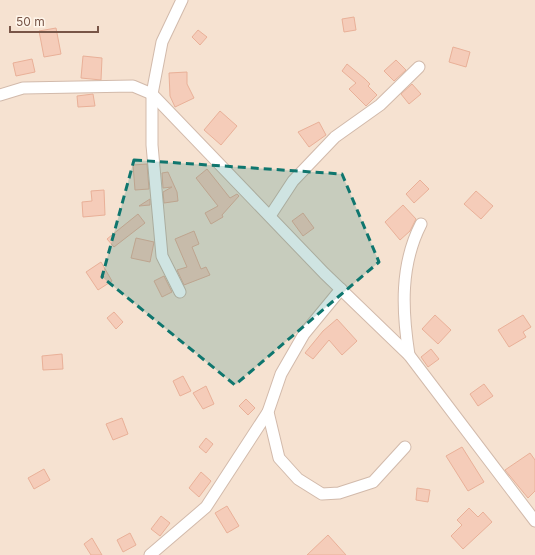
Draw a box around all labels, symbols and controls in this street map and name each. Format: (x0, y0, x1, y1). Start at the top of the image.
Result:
scale bar (10, 8, 98, 34)
text: 50 m (16, 14, 45, 29)

